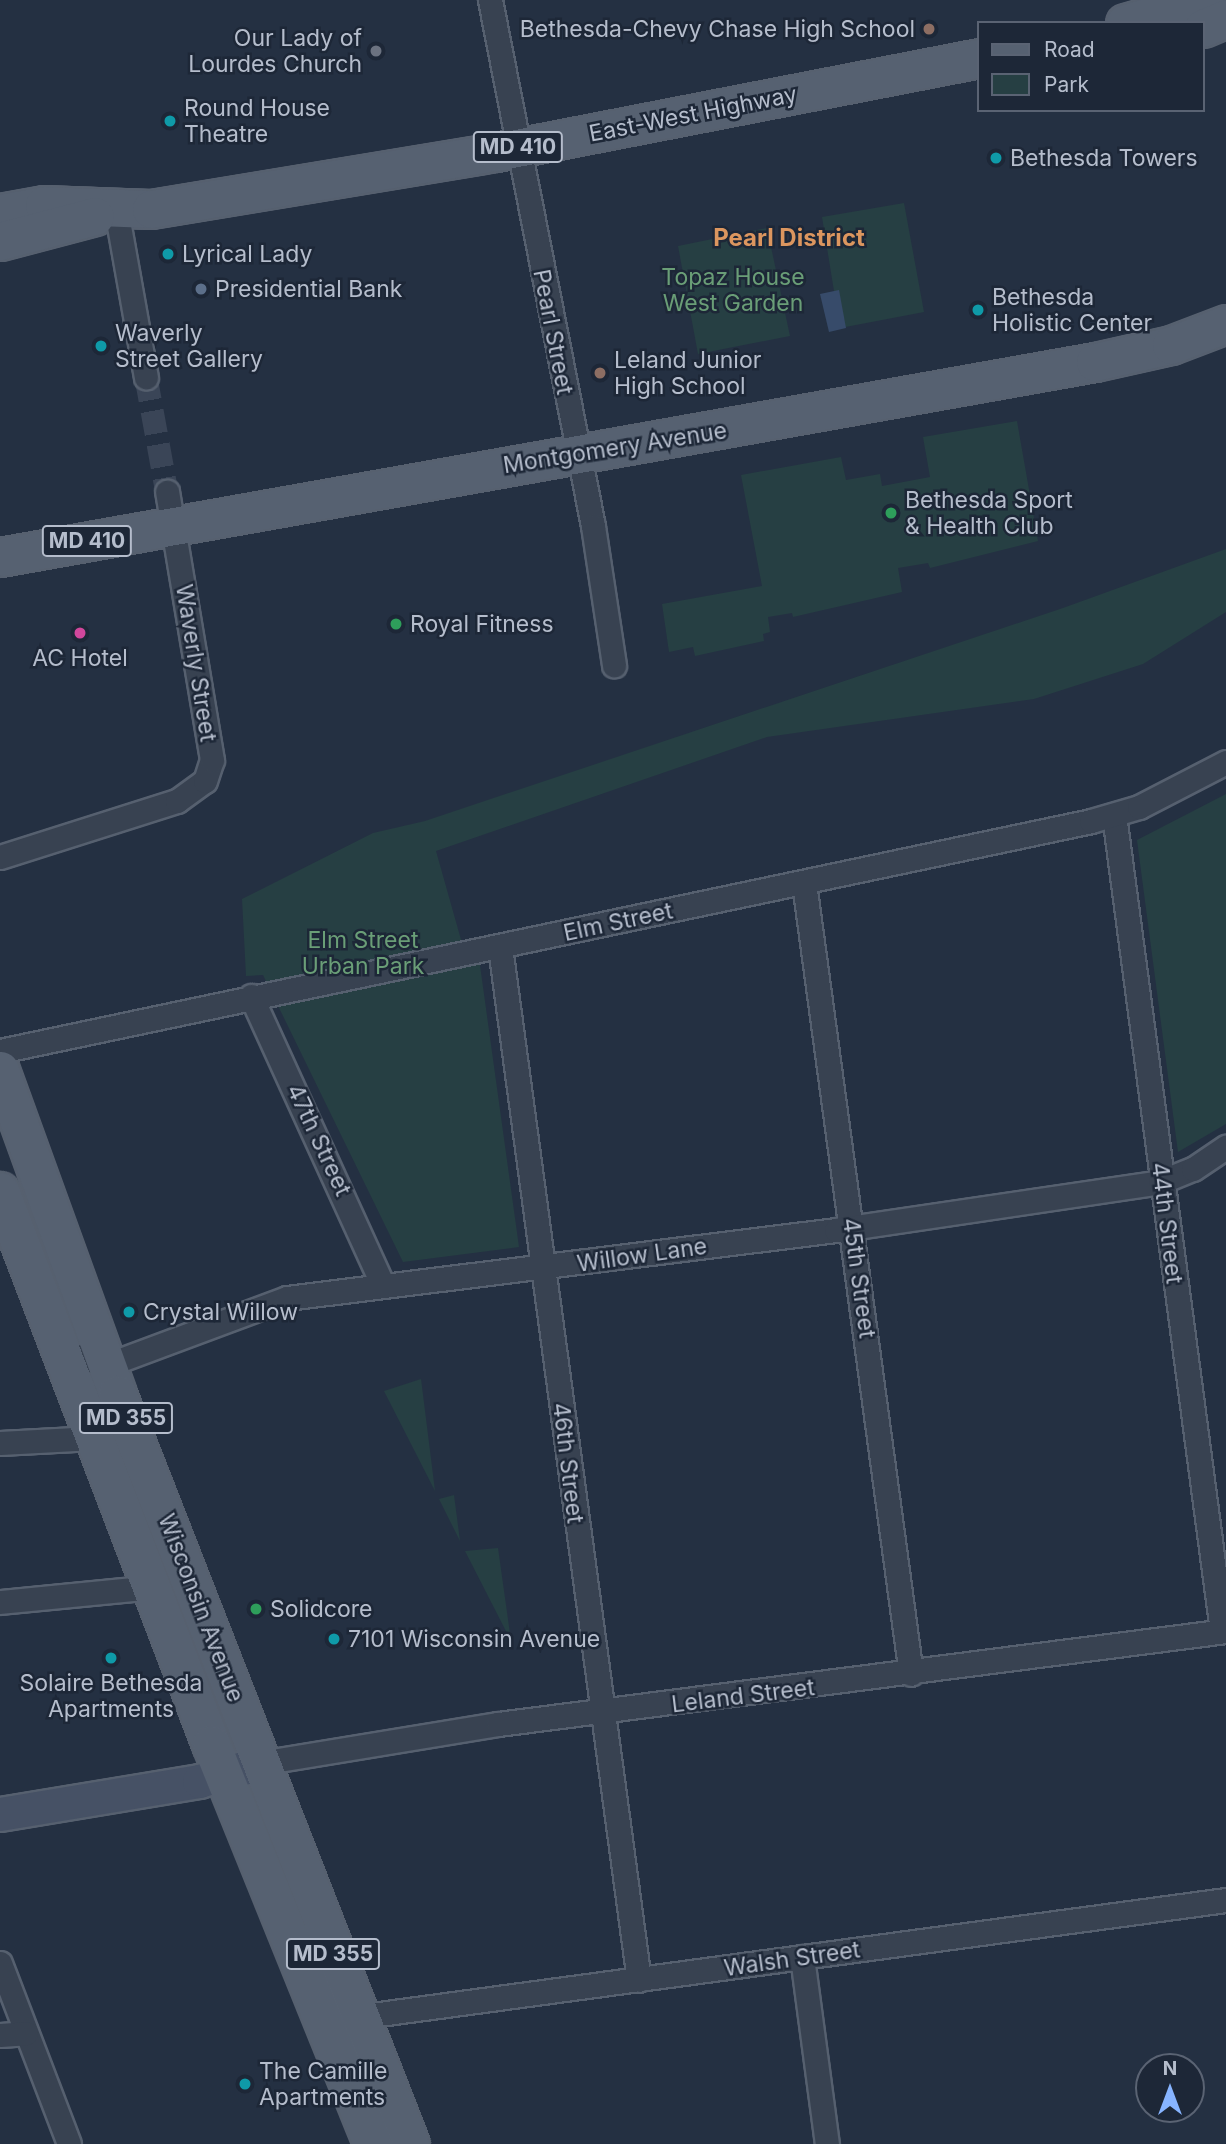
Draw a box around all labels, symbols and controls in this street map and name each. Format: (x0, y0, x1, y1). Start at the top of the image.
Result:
place label: Bethesda-Chevy Chase High School (520, 15, 915, 43)
marker: Bethesda-Chevy Chase High School (921, 21, 937, 37)
legend (978, 21, 1205, 112)
place label: Our Lady of Lourdes Church (188, 24, 362, 78)
text: Road (1044, 37, 1095, 62)
marker: Our Lady of Lourdes Church (368, 43, 384, 59)
text: Park (1044, 72, 1089, 97)
street label: East-West Highway (587, 80, 799, 148)
place label: Round House Theatre (184, 94, 330, 148)
marker: Round House Theatre (162, 113, 178, 129)
road number: MD 410 (472, 130, 564, 164)
place label: Bethesda Towers (1010, 144, 1198, 172)
marker: Bethesda Towers (988, 150, 1004, 166)
district label: Pearl District (713, 224, 865, 252)
place label: Lyrical Lady (182, 240, 312, 268)
marker: Lyrical Lady (160, 246, 176, 262)
park label: Topaz House West Garden (661, 263, 805, 317)
street label: Pearl Street (527, 267, 579, 397)
place label: Presidential Bank (215, 275, 402, 303)
marker: Presidential Bank (193, 281, 209, 297)
place label: Bethesda Holistic Center (992, 283, 1152, 337)
marker: Bethesda Holistic Center (970, 302, 986, 318)
place label: Waverly Street Gallery (115, 319, 263, 373)
marker: Waverly Street Gallery (93, 338, 109, 354)
place label: Leland Junior High School (614, 346, 761, 400)
marker: Leland Junior High School (592, 365, 608, 381)
street label: Montgomery Avenue (501, 417, 729, 479)
place label: Bethesda Sport & Health Club (905, 486, 1073, 540)
marker: Bethesda Sport & Health Club (883, 505, 899, 521)
road number: MD 410 (42, 524, 132, 558)
street label: Waverly Street (170, 582, 222, 744)
place label: Royal Fitness (410, 610, 554, 638)
marker: Royal Fitness (388, 616, 404, 632)
marker: AC Hotel (72, 625, 88, 641)
place label: AC Hotel (32, 644, 128, 672)
street label: Elm Street (561, 897, 675, 947)
park label: Elm Street Urban Park (302, 926, 424, 980)
street label: 47th Street (281, 1080, 357, 1200)
street label: 44th Street (1146, 1161, 1188, 1285)
street label: 45th Street (837, 1216, 881, 1340)
street label: Willow Lane (575, 1232, 709, 1278)
place label: Crystal Willow (143, 1298, 298, 1326)
marker: Crystal Willow (121, 1304, 137, 1320)
road number: MD 355 (79, 1400, 173, 1436)
street label: 46th Street (547, 1401, 589, 1525)
street label: Wisconsin Avenue (152, 1510, 250, 1706)
place label: Solidcore (270, 1595, 372, 1623)
marker: Solidcore (248, 1601, 264, 1617)
place label: 7101 Wisconsin Avenue (348, 1625, 600, 1653)
marker: 7101 Wisconsin Avenue (326, 1631, 342, 1647)
marker: Solaire Bethesda Apartments (103, 1650, 119, 1666)
place label: Solaire Bethesda Apartments (20, 1669, 202, 1723)
street label: Leland Street (670, 1674, 816, 1718)
street label: Walsh Street (722, 1936, 862, 1982)
road number: MD 355 (286, 1937, 380, 1972)
north arrow (1135, 2053, 1205, 2123)
place label: The Camille Apartments (259, 2057, 387, 2111)
text: N (1163, 2057, 1177, 2080)
marker: The Camille Apartments (237, 2076, 253, 2092)

